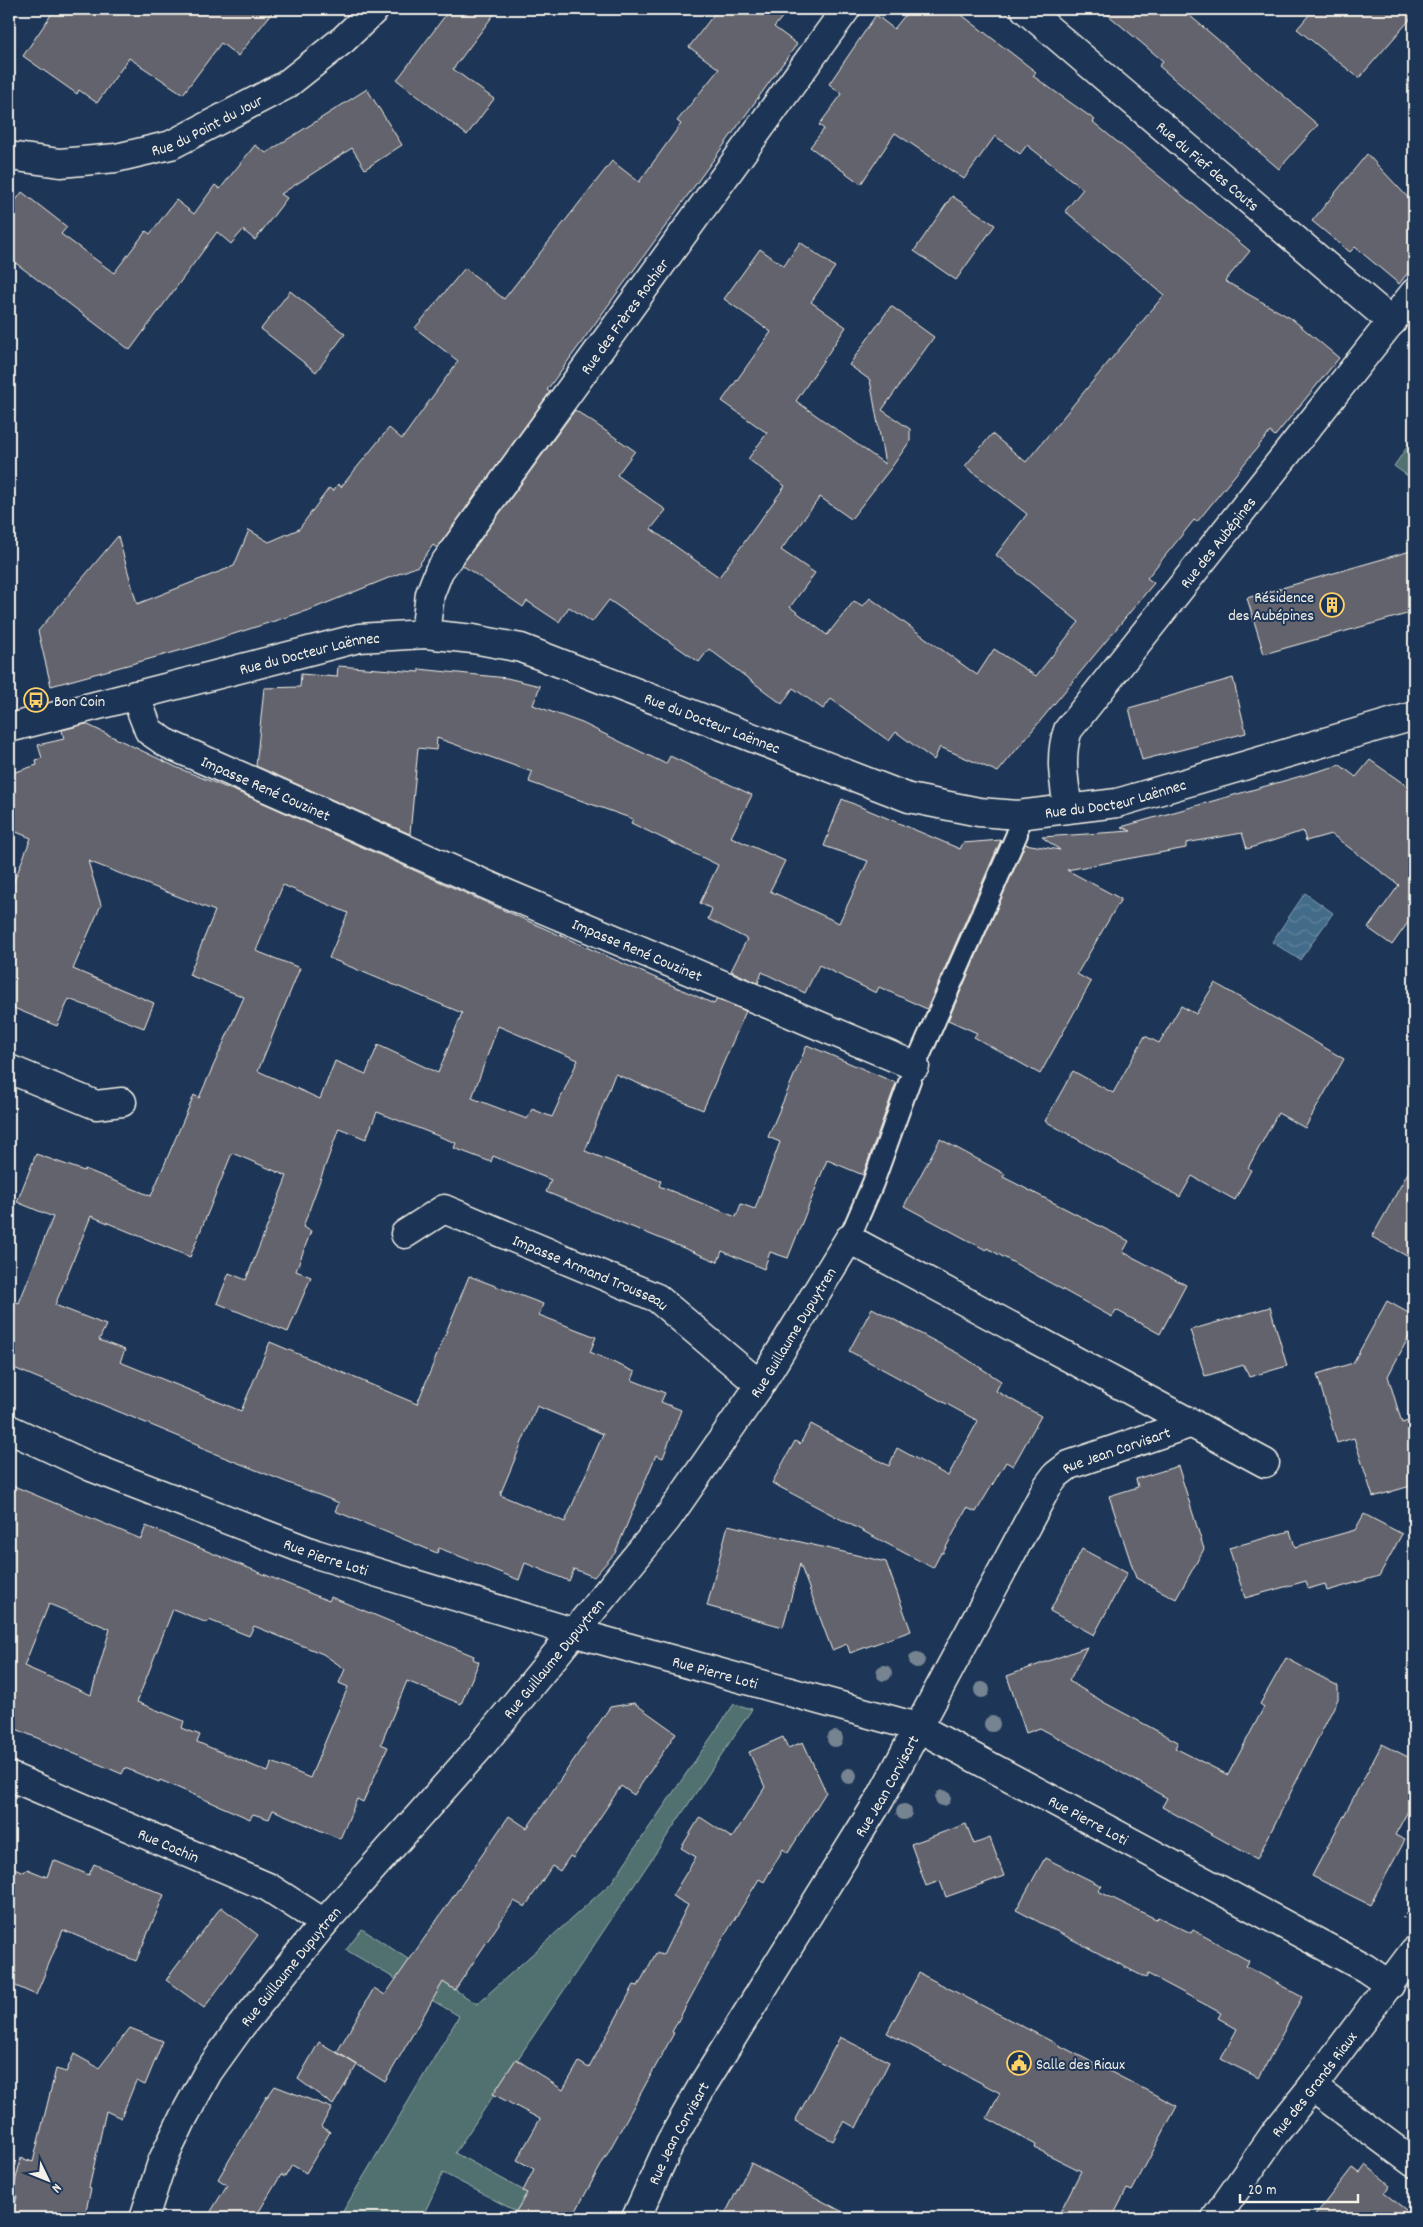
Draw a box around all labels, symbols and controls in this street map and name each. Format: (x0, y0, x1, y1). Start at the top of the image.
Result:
street label: Rue du Point du Jour (149, 90, 268, 163)
street label: Rue du Fief des Couts (1150, 117, 1264, 218)
street label: Rue des Frères Rochier (576, 255, 676, 380)
street label: Rue des Aubépines (1175, 492, 1263, 594)
place label: Résidence des Aubépines (1228, 587, 1314, 628)
building icon: Résidence des Aubépines (1319, 592, 1345, 618)
street label: Rue du Docteur Laënnec (237, 628, 380, 682)
bus stop icon: Bon Coin (23, 687, 49, 713)
street label: Rue du Docteur Laënnec (640, 688, 783, 761)
place label: Bon Coin (54, 691, 105, 714)
street label: Impasse René Couzinet (197, 751, 334, 828)
street label: Rue du Docteur Laënnec (1044, 774, 1189, 826)
street label: Impasse René Couzinet (568, 914, 705, 989)
street label: Impasse Armand Trousseau (508, 1230, 673, 1317)
street label: Rue Guillaume Dupuytren (745, 1264, 843, 1403)
street label: Rue Jean Corvisart (1058, 1422, 1174, 1481)
street label: Rue Pierre Loti (280, 1534, 371, 1583)
street label: Rue Guillaume Dupuytren (499, 1595, 611, 1725)
street label: Rue Pierre Loti (669, 1651, 760, 1697)
street label: Rue Jean Corvisart (850, 1732, 926, 1842)
street label: Rue Pierre Loti (1043, 1791, 1132, 1853)
street label: Rue Cochin (134, 1824, 202, 1870)
street label: Rue Guillaume Dupuytren (236, 1902, 348, 2033)
street label: Rue des Grands Riaux (1267, 2027, 1364, 2143)
public building icon: Salle des Riaux (1006, 2050, 1032, 2076)
place label: Salle des Riaux (1036, 2054, 1125, 2077)
street label: Rue Jean Corvisart (644, 2078, 716, 2189)
north arrow (22, 2154, 72, 2204)
scale bar (1240, 2172, 1358, 2204)
text: N (46, 2178, 66, 2197)
text: 20 m (1248, 2180, 1276, 2202)

